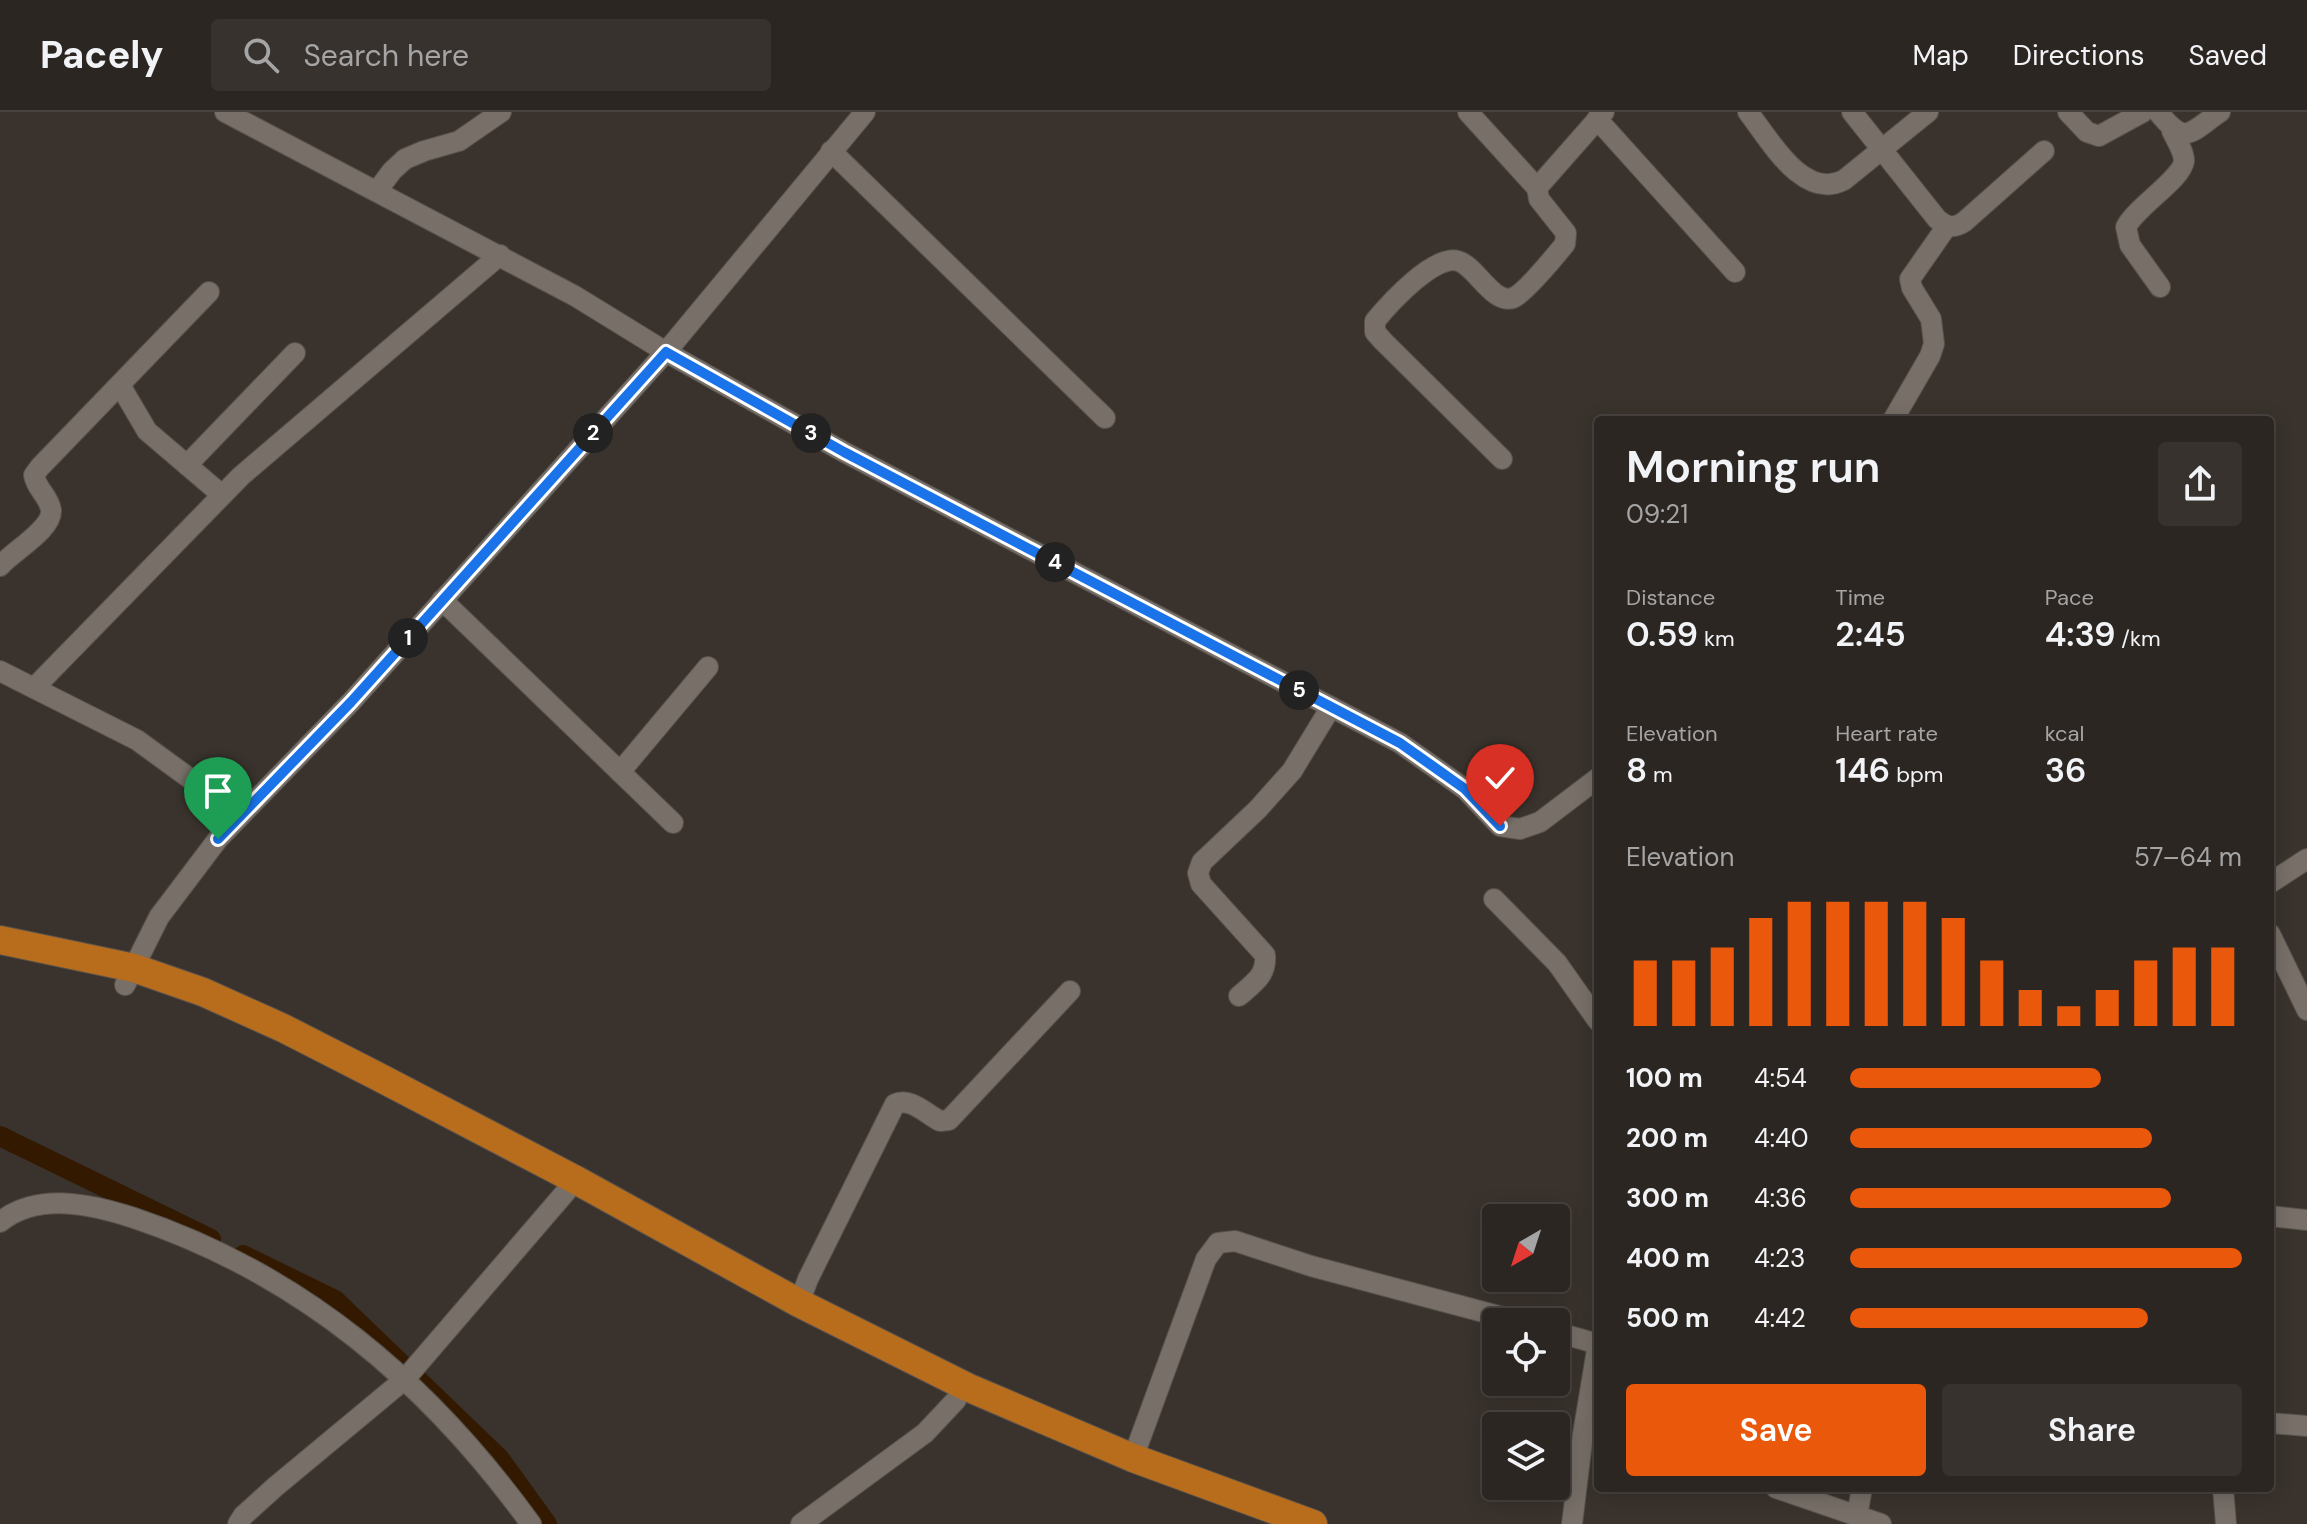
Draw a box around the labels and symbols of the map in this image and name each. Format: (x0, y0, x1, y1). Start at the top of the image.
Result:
pin: 2 (573, 413, 613, 453)
pin: 3 (791, 413, 831, 453)
pin: 4 (1035, 542, 1075, 582)
pin: 1 (388, 618, 428, 658)
pin: 5 (1279, 670, 1319, 710)
pin (1466, 744, 1534, 826)
pin (184, 757, 252, 839)
north arrow (1482, 1204, 1570, 1292)

